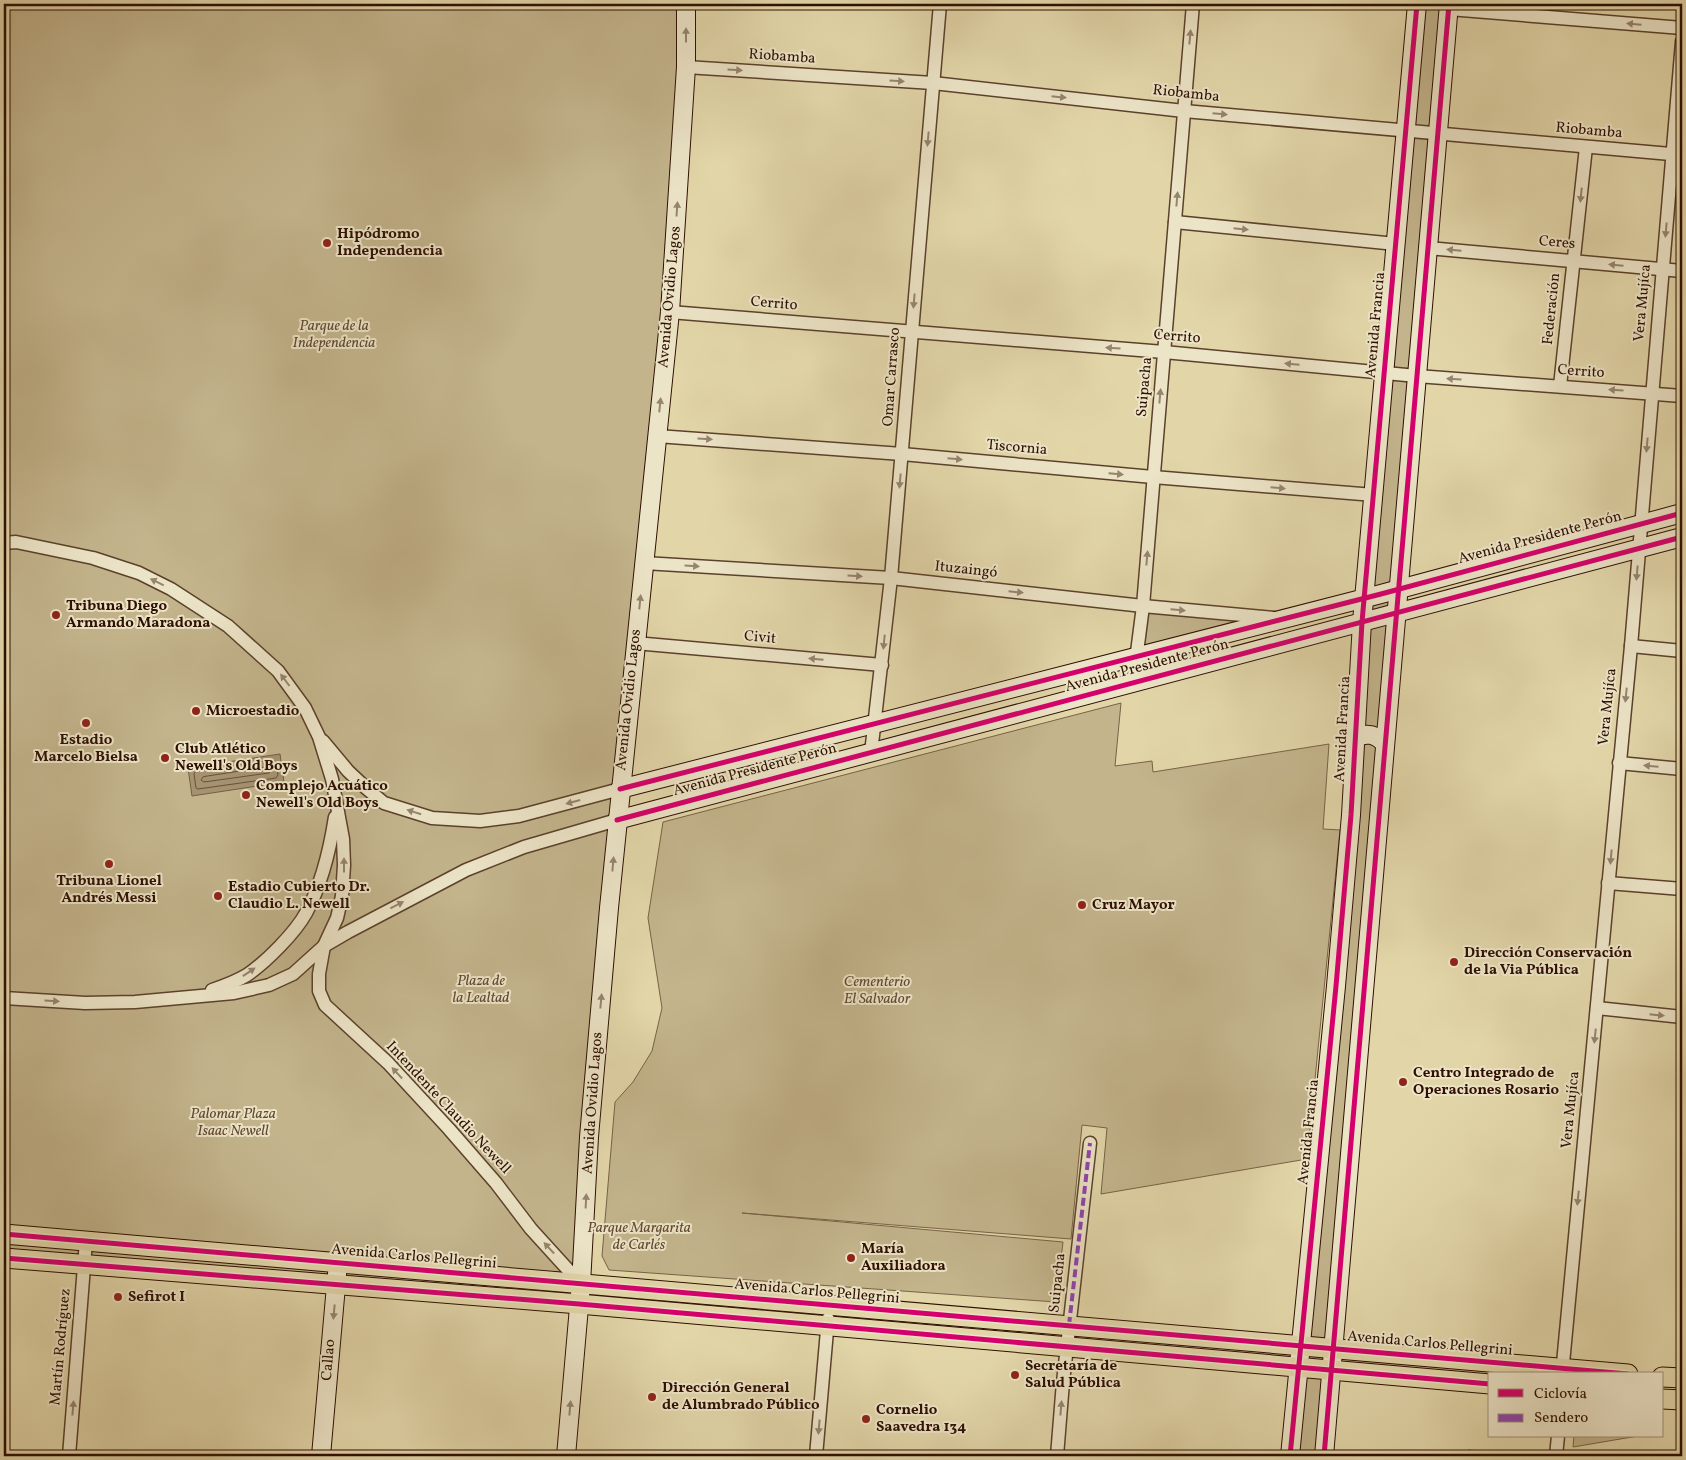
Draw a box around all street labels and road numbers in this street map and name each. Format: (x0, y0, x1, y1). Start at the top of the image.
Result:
street label: Riobamba (748, 44, 816, 70)
street label: Riobamba (1151, 80, 1221, 108)
street label: Riobamba (1555, 118, 1623, 144)
street label: Avenida Ovidio Lagos (653, 225, 687, 369)
street label: Ceres (1538, 231, 1576, 255)
street label: Vera Mujíca (1629, 263, 1657, 343)
street label: Avenida Francia (1361, 271, 1391, 379)
street label: Federación (1538, 272, 1566, 346)
street label: Cerrito (750, 291, 798, 317)
street label: Cerrito (1153, 324, 1201, 350)
street label: Omar Carrasco (878, 327, 906, 427)
street label: Suipacha (1132, 356, 1158, 418)
street label: Cerrito (1557, 360, 1605, 384)
street label: Tiscornia (986, 435, 1048, 461)
street label: Avenida Presidente Perón (1456, 506, 1624, 570)
street label: Ituzaingó (934, 556, 999, 584)
street label: Civit (743, 626, 777, 650)
street label: Avenida Ovidio Lagos (611, 628, 647, 772)
street label: Avenida Presidente Perón (1063, 634, 1231, 698)
street label: Vera Mujíca (1593, 667, 1623, 747)
street label: Avenida Francia (1330, 675, 1356, 783)
street label: Avenida Presidente Perón (671, 738, 839, 802)
street label: Avenida Ovidio Lagos (578, 1031, 608, 1175)
street label: Intendente Claudio Newell (381, 1037, 515, 1179)
street label: Vera Mujíca (1556, 1070, 1586, 1150)
street label: Avenida Francia (1293, 1078, 1325, 1186)
street label: Avenida Carlos Pellegrini (330, 1239, 498, 1275)
street label: Suipacha (1044, 1252, 1072, 1314)
street label: Avenida Carlos Pellegrini (733, 1274, 901, 1310)
street label: Martín Rodríguez (45, 1288, 77, 1406)
street label: Avenida Carlos Pellegrini (1346, 1326, 1514, 1362)
street label: Callao (317, 1338, 341, 1382)

